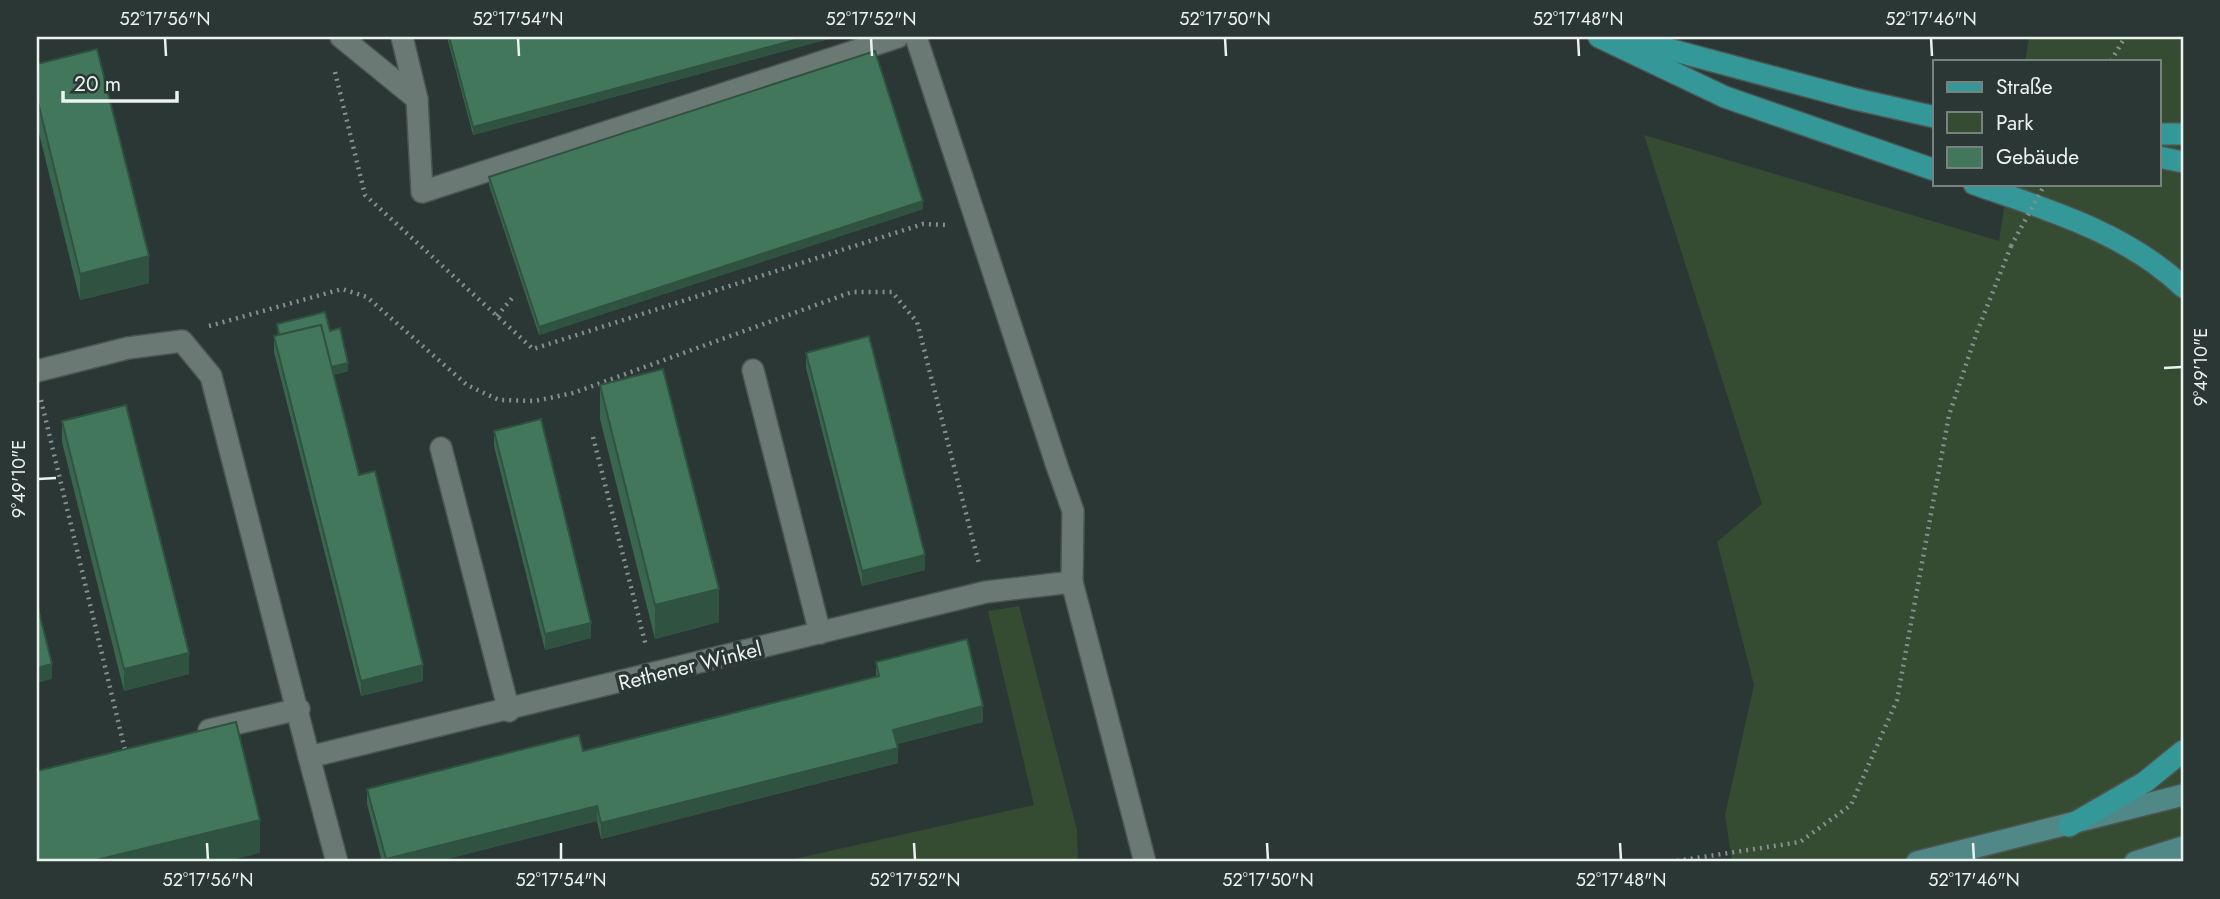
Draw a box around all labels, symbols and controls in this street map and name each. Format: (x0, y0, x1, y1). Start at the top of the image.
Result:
text: 52°17'56"N (120, 6, 210, 32)
text: 52°17'54"N (472, 6, 564, 32)
text: 52°17'52"N (826, 6, 916, 32)
text: 52°17'50"N (1179, 6, 1271, 32)
text: 52°17'48"N (1533, 6, 1623, 32)
text: 52°17'46"N (1885, 6, 1977, 32)
scale bar (63, 60, 177, 104)
legend (1933, 60, 2160, 186)
text: 20 m (74, 69, 121, 99)
text: Straße (1996, 72, 2053, 102)
text: Park (1996, 108, 2034, 138)
text: Gebäude (1996, 142, 2079, 172)
text: 9°49'10"E (2188, 328, 2214, 406)
text: 9°49'10"E (6, 440, 32, 518)
street label: Rethener Winkel (615, 634, 765, 698)
text: 52°17'56"N (163, 867, 253, 893)
text: 52°17'54"N (515, 867, 607, 893)
text: 52°17'52"N (870, 867, 960, 893)
text: 52°17'50"N (1222, 867, 1314, 893)
text: 52°17'48"N (1576, 867, 1666, 893)
text: 52°17'46"N (1928, 867, 2020, 893)

